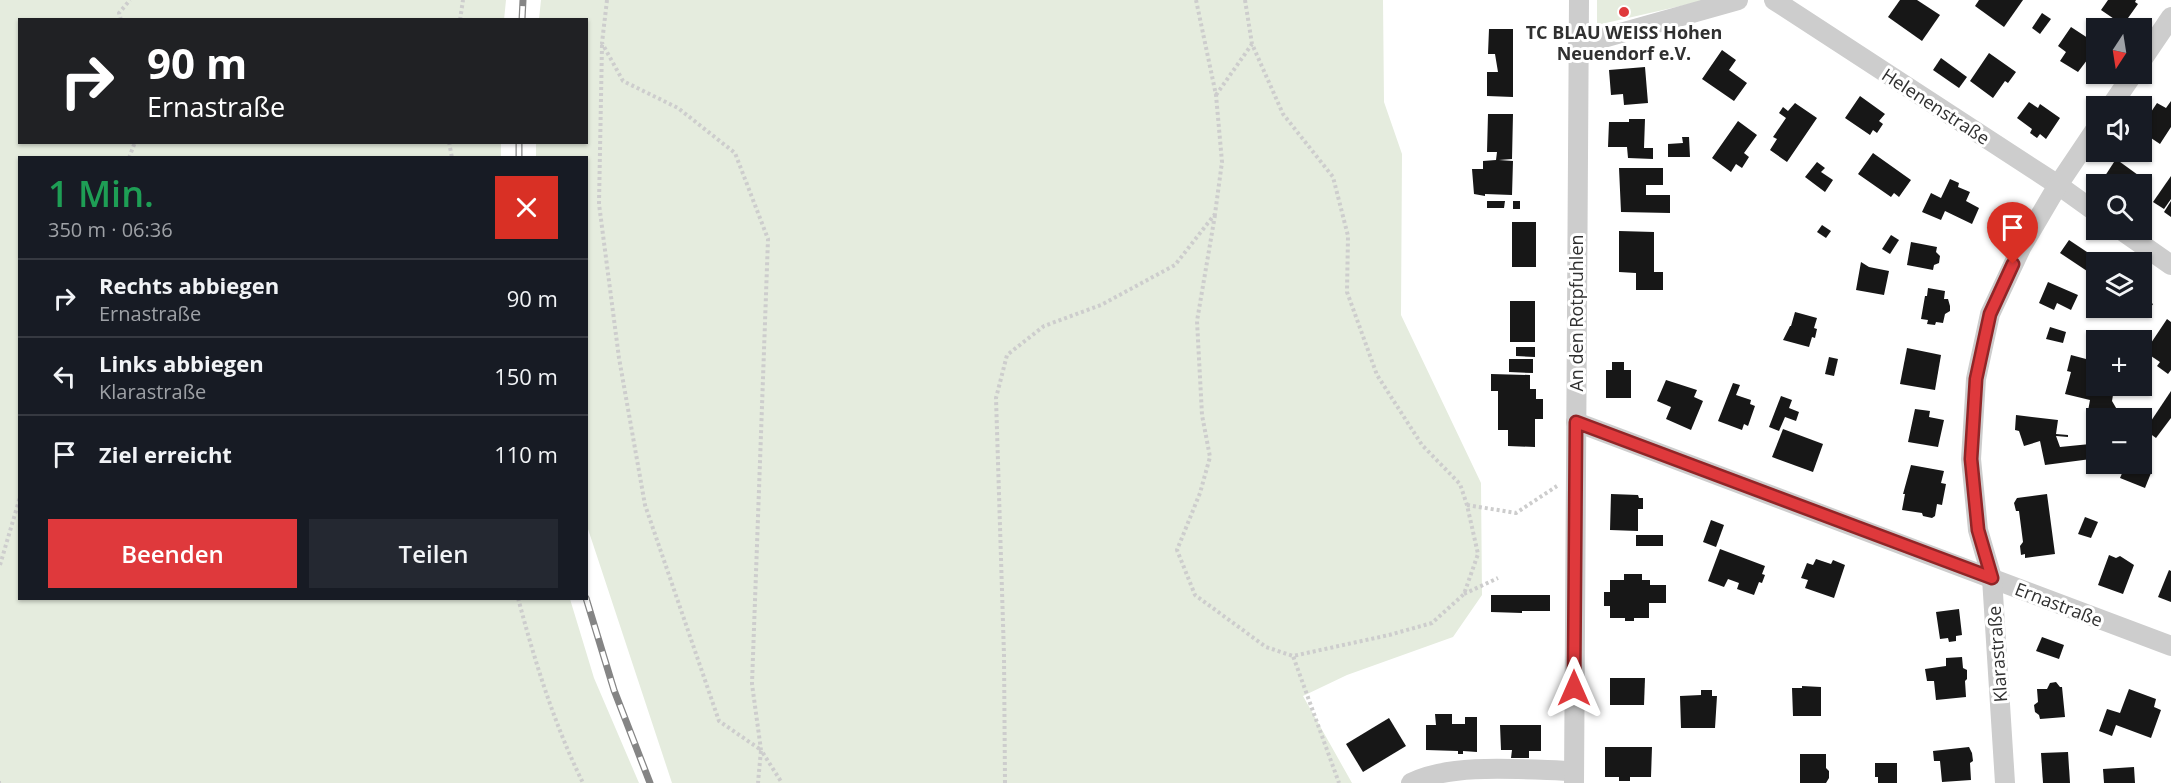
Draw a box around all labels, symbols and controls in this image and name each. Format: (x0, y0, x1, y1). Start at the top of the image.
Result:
marker: TC BLAU WEISS Hohen Neuendorf e.V. (1617, 5, 1631, 19)
north arrow (2086, 18, 2152, 84)
map controls (2086, 18, 2152, 474)
place label: TC BLAU WEISS Hohen Neuendorf e.V. (1526, 20, 1722, 65)
text: 90 m (147, 34, 247, 91)
icon: right (48, 42, 126, 120)
street label: Helenenstraße (1878, 62, 1994, 150)
text: Ernastraße (147, 88, 285, 125)
button: sound (2086, 96, 2152, 162)
text: 1 Min. (48, 169, 154, 218)
button: search (2086, 174, 2152, 240)
button: close (495, 176, 558, 239)
pin (1987, 202, 2038, 264)
icon: arrive (1996, 211, 2029, 244)
text: 350 m · 06:36 (48, 216, 173, 243)
street label: An den Rotpfuhlen (1564, 234, 1588, 392)
button: layers (2086, 252, 2152, 318)
text: Rechts abbiegen (99, 270, 279, 300)
icon: right (48, 282, 81, 315)
text: 90 m (507, 283, 558, 313)
text: Ernastraße (99, 300, 201, 327)
button: + (2086, 330, 2152, 396)
text: Links abbiegen (99, 348, 264, 378)
icon: left (48, 360, 81, 393)
text: 150 m (494, 361, 558, 391)
text: Klarastraße (99, 378, 206, 405)
button: − (2086, 408, 2152, 474)
icon: arrive (48, 438, 81, 471)
text: Ziel erreicht (99, 439, 232, 469)
text: 110 m (494, 439, 558, 469)
button: Beenden (48, 519, 297, 588)
button: Teilen (309, 519, 558, 588)
street label: Ernastraße (2012, 576, 2106, 632)
street label: Klarastraße (1982, 605, 2012, 703)
position arrow (1542, 656, 1606, 720)

